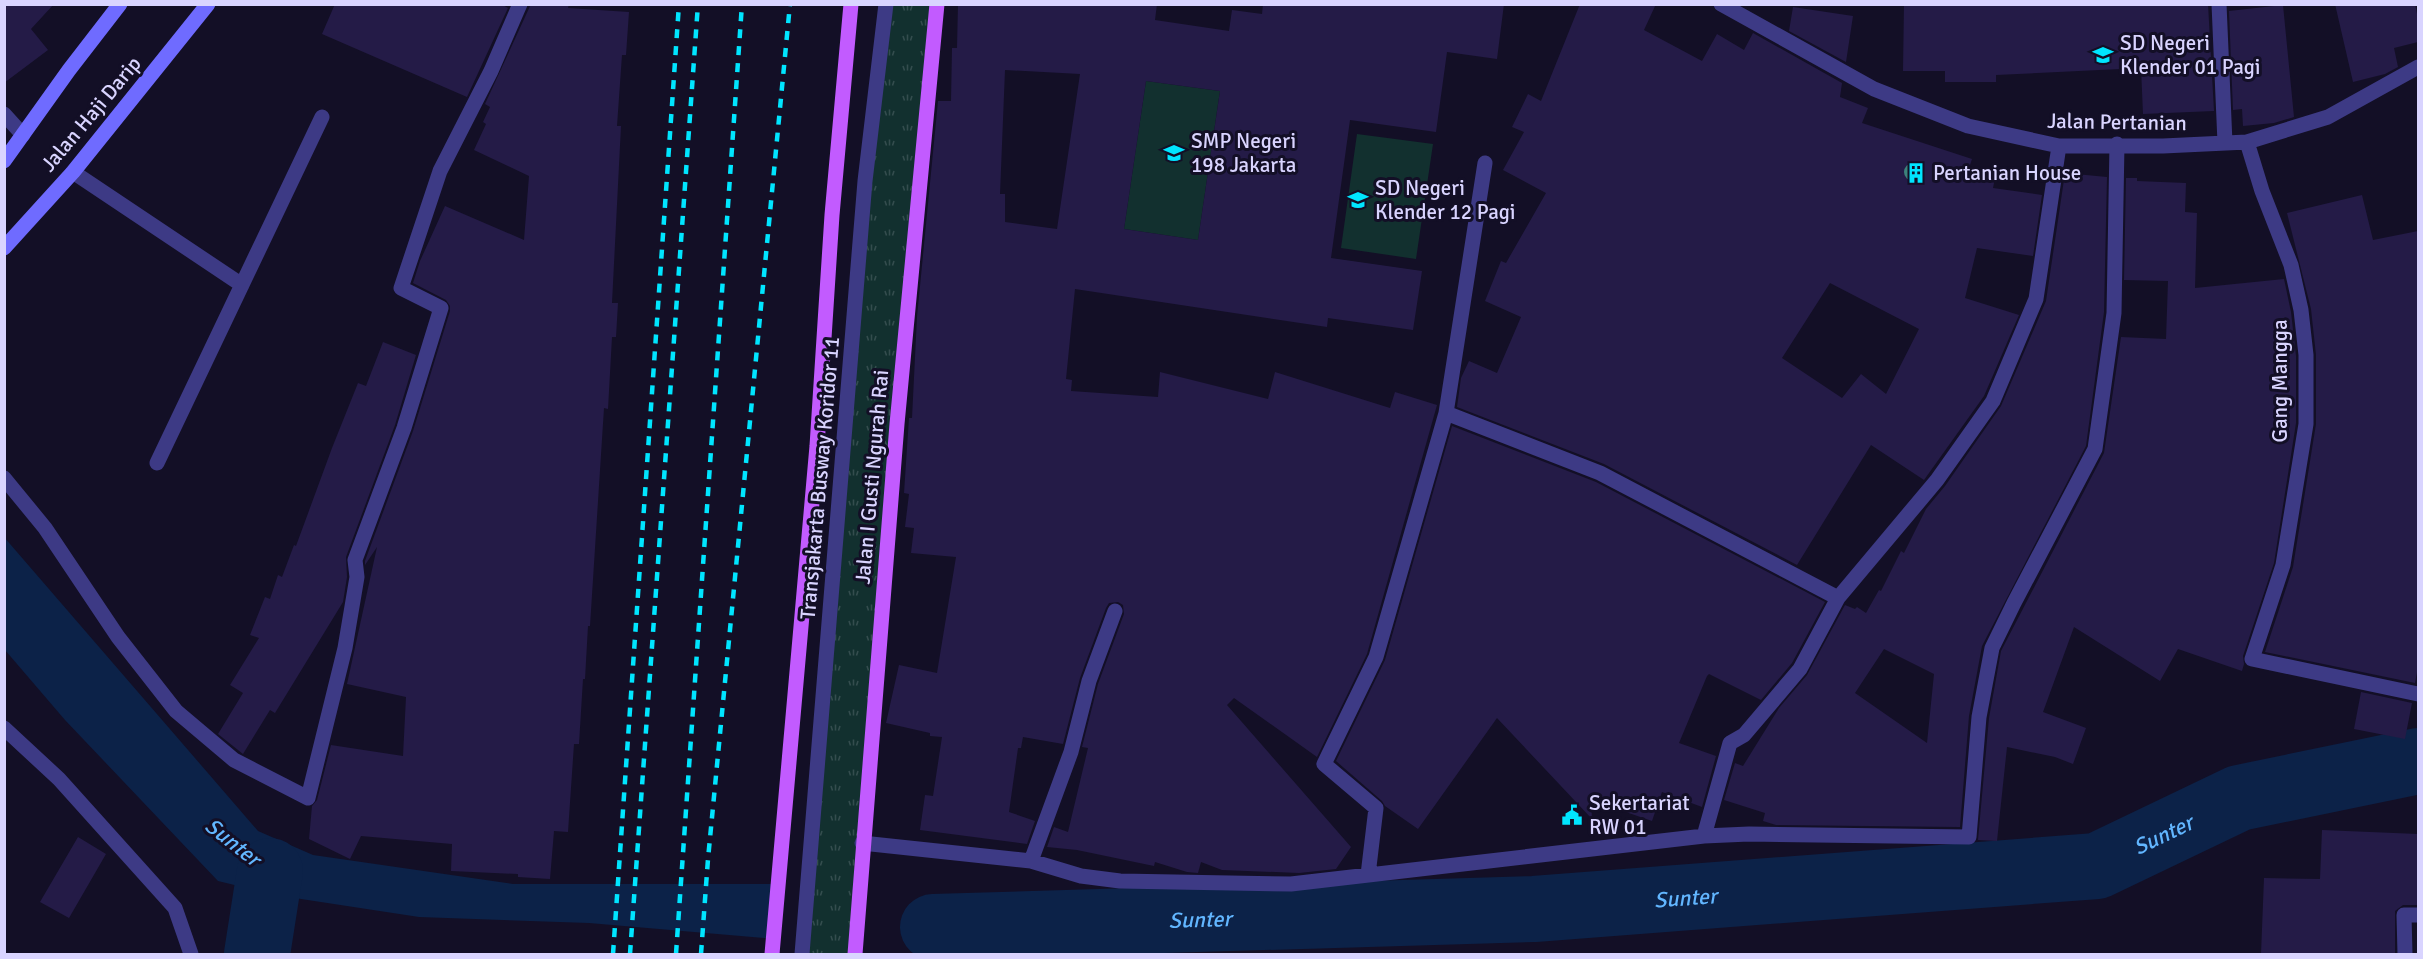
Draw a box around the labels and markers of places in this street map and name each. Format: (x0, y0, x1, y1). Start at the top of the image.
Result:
place label: SD Negeri Klender 01 Pagi (2120, 30, 2260, 80)
school or university icon: SD Negeri Klender 01 Pagi (2091, 43, 2115, 67)
place label: SMP Negeri 198 Jakarta (1191, 128, 1297, 178)
school or university icon: SMP Negeri 198 Jakarta (1162, 141, 1186, 165)
place label: Pertanian House (1933, 160, 2081, 186)
building icon: Pertanian House (1904, 161, 1928, 185)
place label: SD Negeri Klender 12 Pagi (1375, 175, 1515, 225)
school or university icon: SD Negeri Klender 12 Pagi (1346, 188, 1370, 212)
place label: Sekertariat RW 01 (1589, 790, 1690, 840)
public building icon: Sekertariat RW 01 (1560, 803, 1584, 827)

